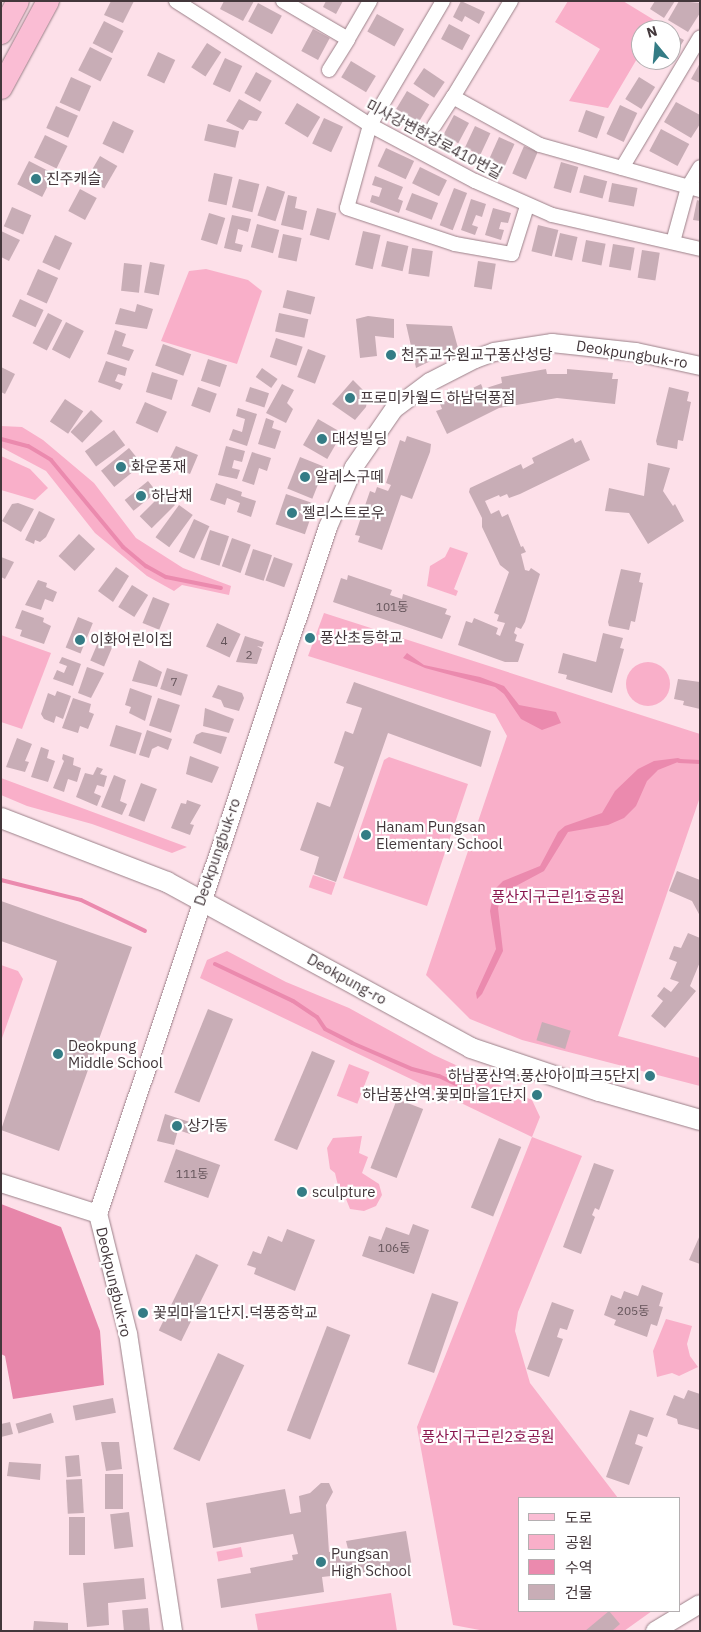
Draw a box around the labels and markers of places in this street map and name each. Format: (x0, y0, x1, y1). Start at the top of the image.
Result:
place label: 진주캐슬 (46, 170, 101, 188)
marker: 진주캐슬 (30, 173, 42, 185)
place label: 천주교수원교구풍산성당 (401, 346, 553, 364)
marker: 천주교수원교구풍산성당 (385, 349, 397, 361)
place label: 프로미카월드 하남덕풍점 (360, 389, 515, 407)
marker: 프로미카월드 하남덕풍점 (344, 392, 356, 404)
place label: 대성빌딩 (332, 430, 387, 448)
marker: 대성빌딩 (316, 433, 328, 445)
place label: 화운풍재 (131, 458, 186, 476)
marker: 화운풍재 (115, 461, 127, 473)
place label: 알레스구떼 (315, 468, 384, 486)
marker: 알레스구떼 (299, 471, 311, 483)
place label: 하남채 (151, 487, 192, 505)
marker: 하남채 (135, 490, 147, 502)
place label: 젤리스트로우 (302, 504, 385, 522)
marker: 젤리스트로우 (286, 507, 298, 519)
place label: 풍산초등학교 (320, 629, 403, 647)
place label: 이화어린이집 (90, 631, 173, 649)
marker: 풍산초등학교 (304, 632, 316, 644)
marker: 이화어린이집 (74, 634, 86, 646)
place label: Hanam Pungsan Elementary School (376, 817, 503, 852)
marker: Hanam Pungsan Elementary School (360, 829, 372, 841)
place label: Deokpung Middle School (68, 1036, 163, 1071)
marker: Deokpung Middle School (52, 1048, 64, 1060)
place label: 하남풍산역.풍산아이파크5단지 (448, 1067, 640, 1085)
marker: 하남풍산역.풍산아이파크5단지 (644, 1070, 656, 1082)
place label: 하남풍산역.꽃뫼마을1단지 (362, 1086, 527, 1104)
marker: 하남풍산역.꽃뫼마을1단지 (531, 1089, 543, 1101)
place label: 상가동 (187, 1117, 228, 1135)
marker: 상가동 (171, 1120, 183, 1132)
place label: sculpture (312, 1183, 376, 1201)
marker: sculpture (296, 1186, 308, 1198)
place label: 꽃뫼마을1단지.덕풍중학교 (153, 1304, 318, 1322)
marker: 꽃뫼마을1단지.덕풍중학교 (137, 1307, 149, 1319)
place label: Pungsan High School (331, 1544, 411, 1579)
marker: Pungsan High School (315, 1556, 327, 1568)

